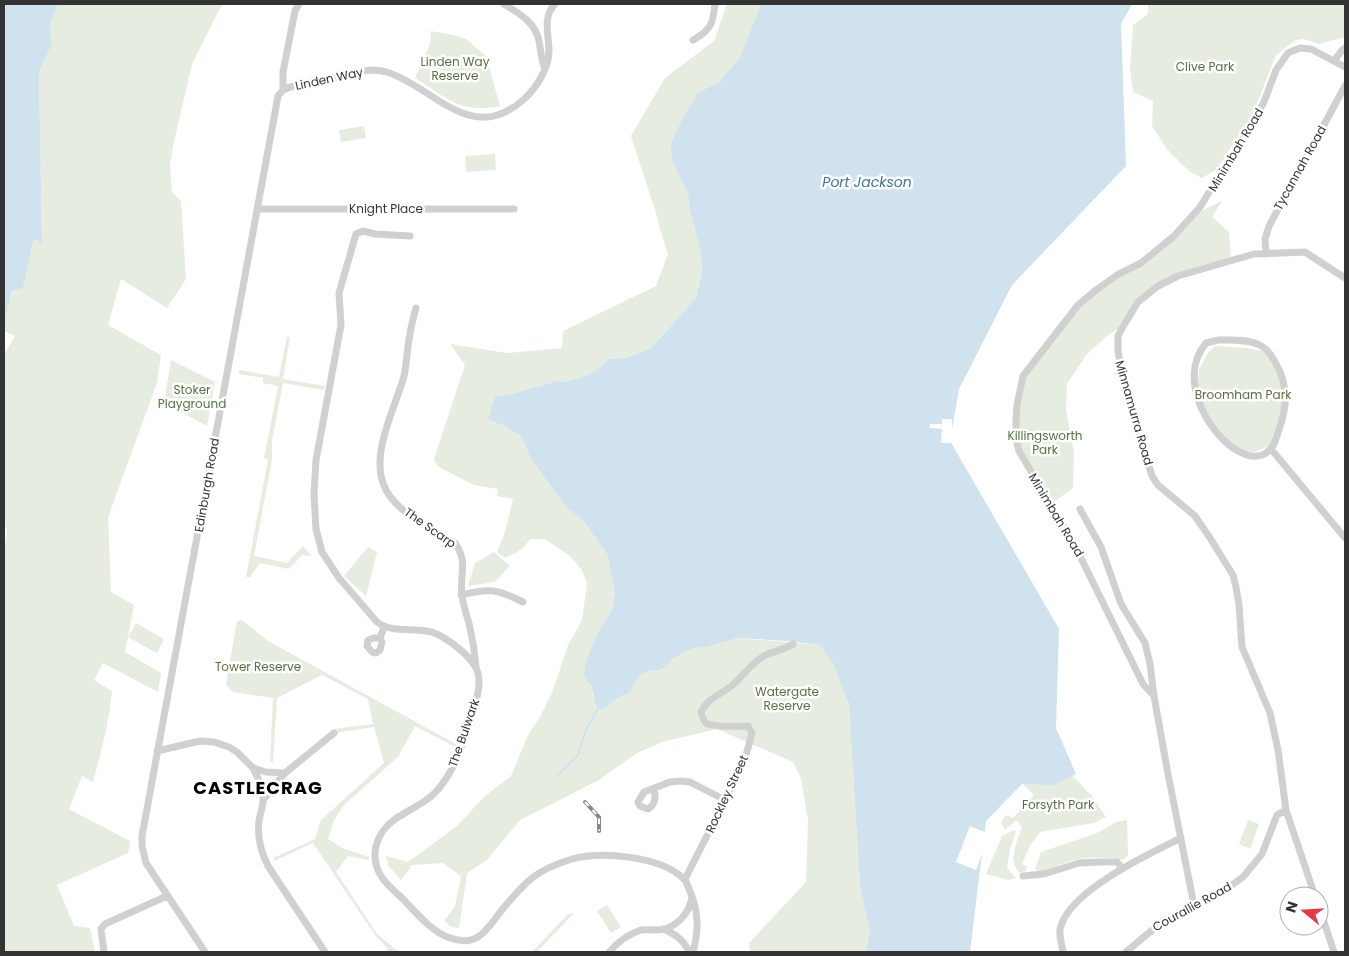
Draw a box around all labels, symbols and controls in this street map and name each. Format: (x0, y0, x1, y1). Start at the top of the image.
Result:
park label: Linden Way Reserve (421, 53, 490, 84)
park label: Clive Park (1176, 58, 1235, 75)
street label: Linden Way (293, 63, 365, 94)
street label: Minimbah Road (1204, 105, 1267, 195)
street label: Tycannah Road (1269, 122, 1330, 213)
water label: Port Jackson (822, 172, 912, 192)
street label: Knight Place (349, 200, 423, 217)
street label: Minnamurra Road (1111, 358, 1158, 467)
park label: Stoker Playground (158, 381, 226, 412)
park label: Broomham Park (1195, 386, 1292, 403)
park label: Killingsworth Park (1007, 427, 1083, 458)
street label: Edinburgh Road (190, 436, 223, 533)
street label: Minimbah Road (1025, 470, 1088, 560)
street label: The Scarp (401, 503, 460, 552)
park label: Tower Reserve (215, 658, 301, 675)
park label: Watergate Reserve (755, 683, 819, 714)
street label: The Bulwark (444, 696, 483, 769)
street label: Rockley Street (701, 752, 752, 835)
district label: CASTLECRAG (193, 775, 323, 800)
park label: Forsyth Park (1022, 796, 1095, 813)
street label: Courallie Road (1149, 878, 1234, 935)
north arrow (1279, 886, 1329, 936)
text: N (1280, 899, 1303, 915)

